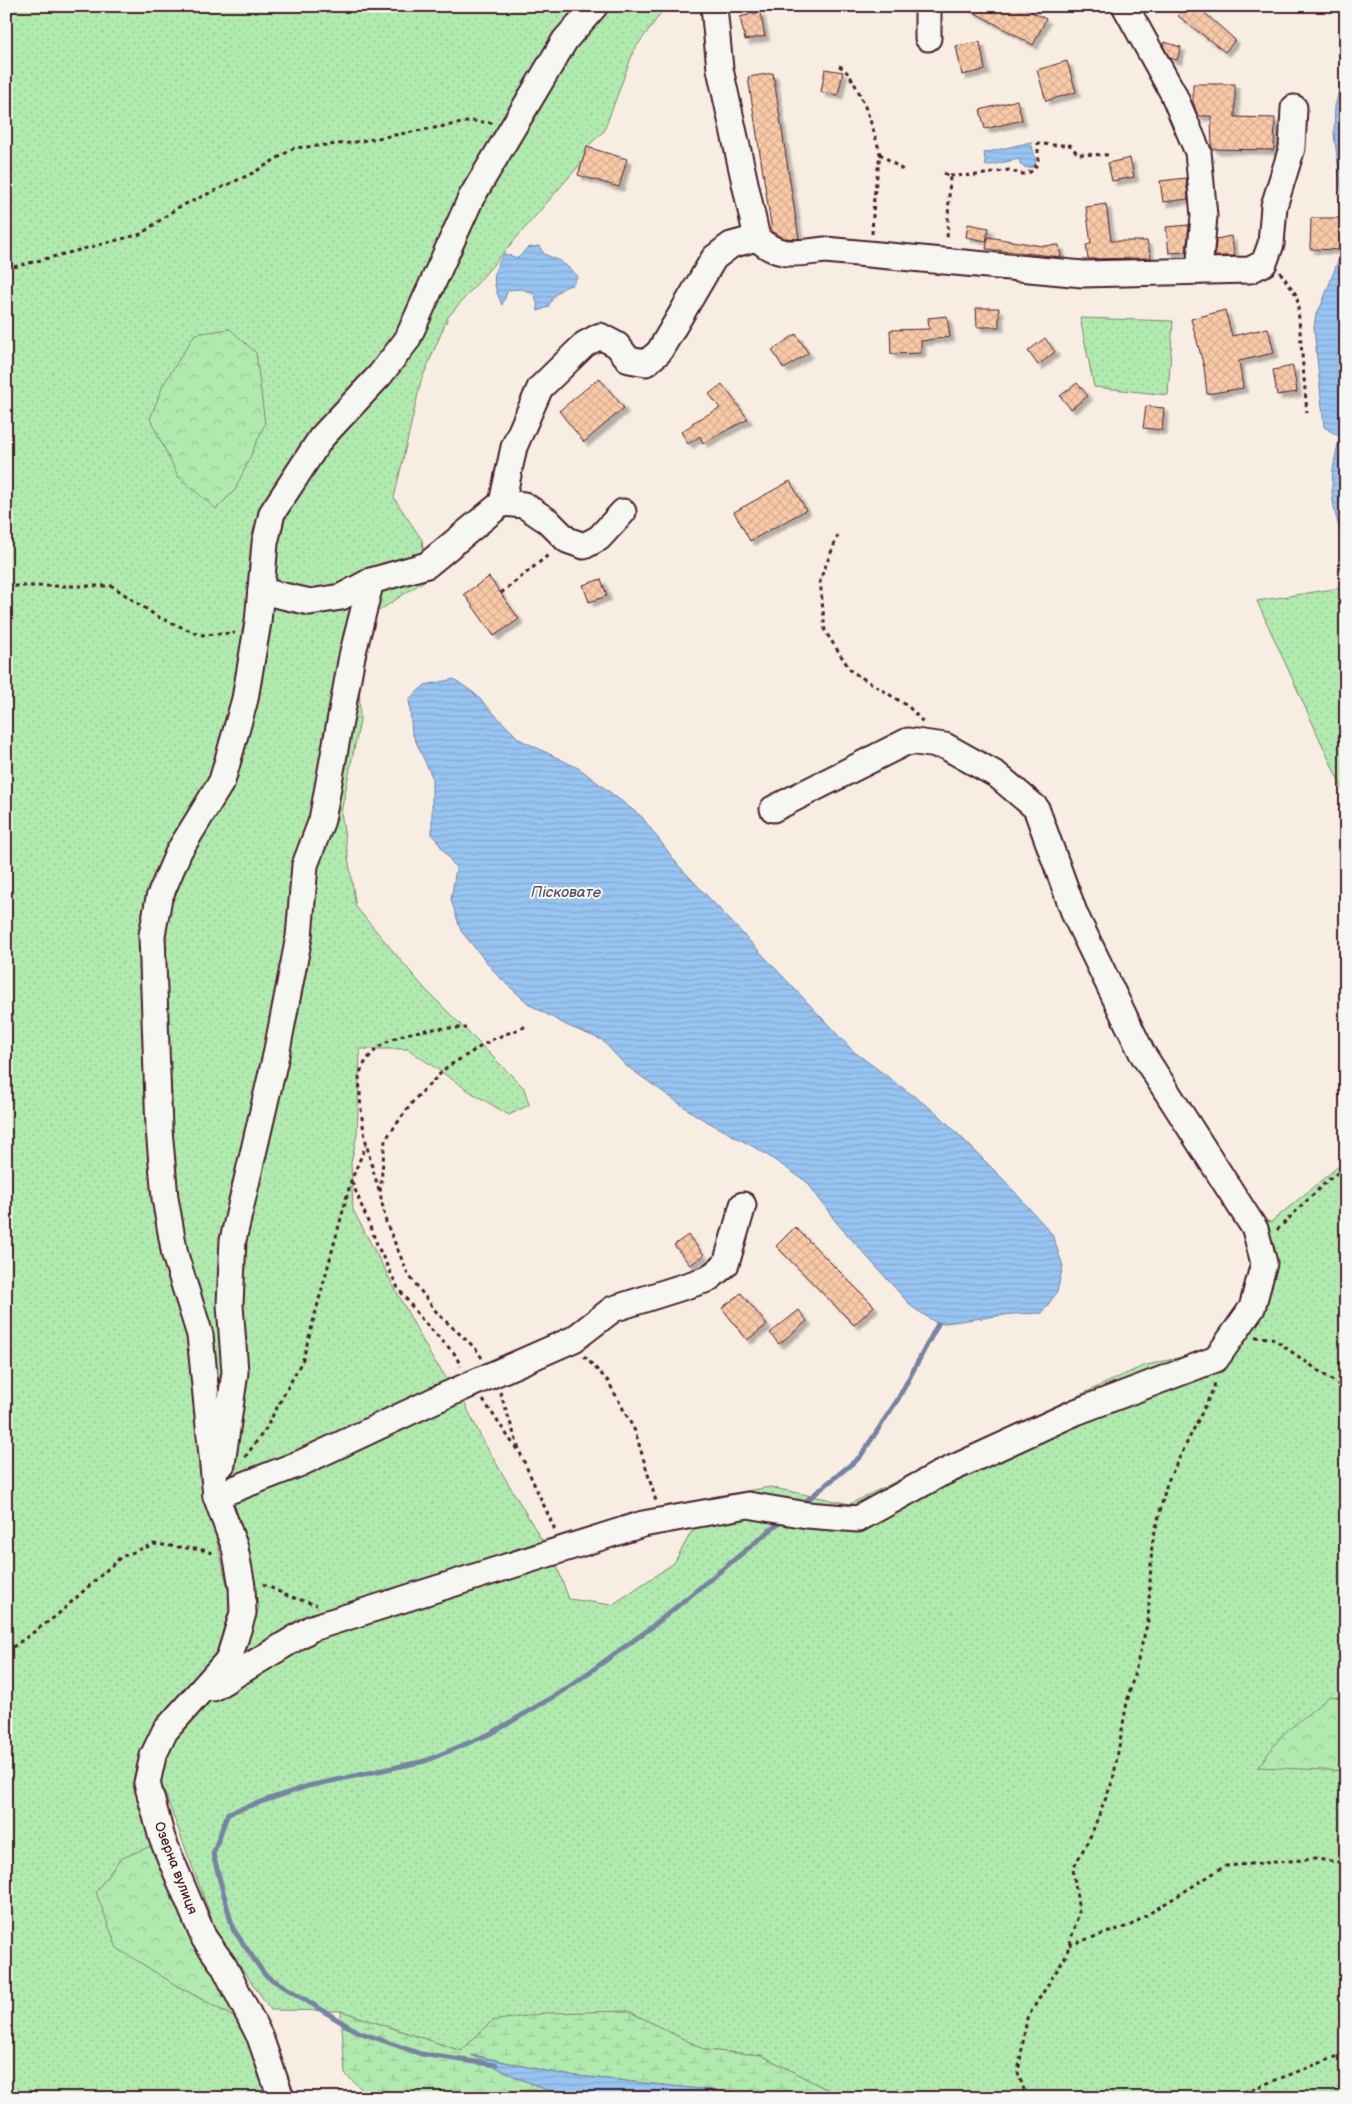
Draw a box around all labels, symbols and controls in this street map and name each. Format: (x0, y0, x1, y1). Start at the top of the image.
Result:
water label: Пісковате (531, 883, 602, 902)
street label: Озерна вулиця (150, 1819, 202, 1917)

